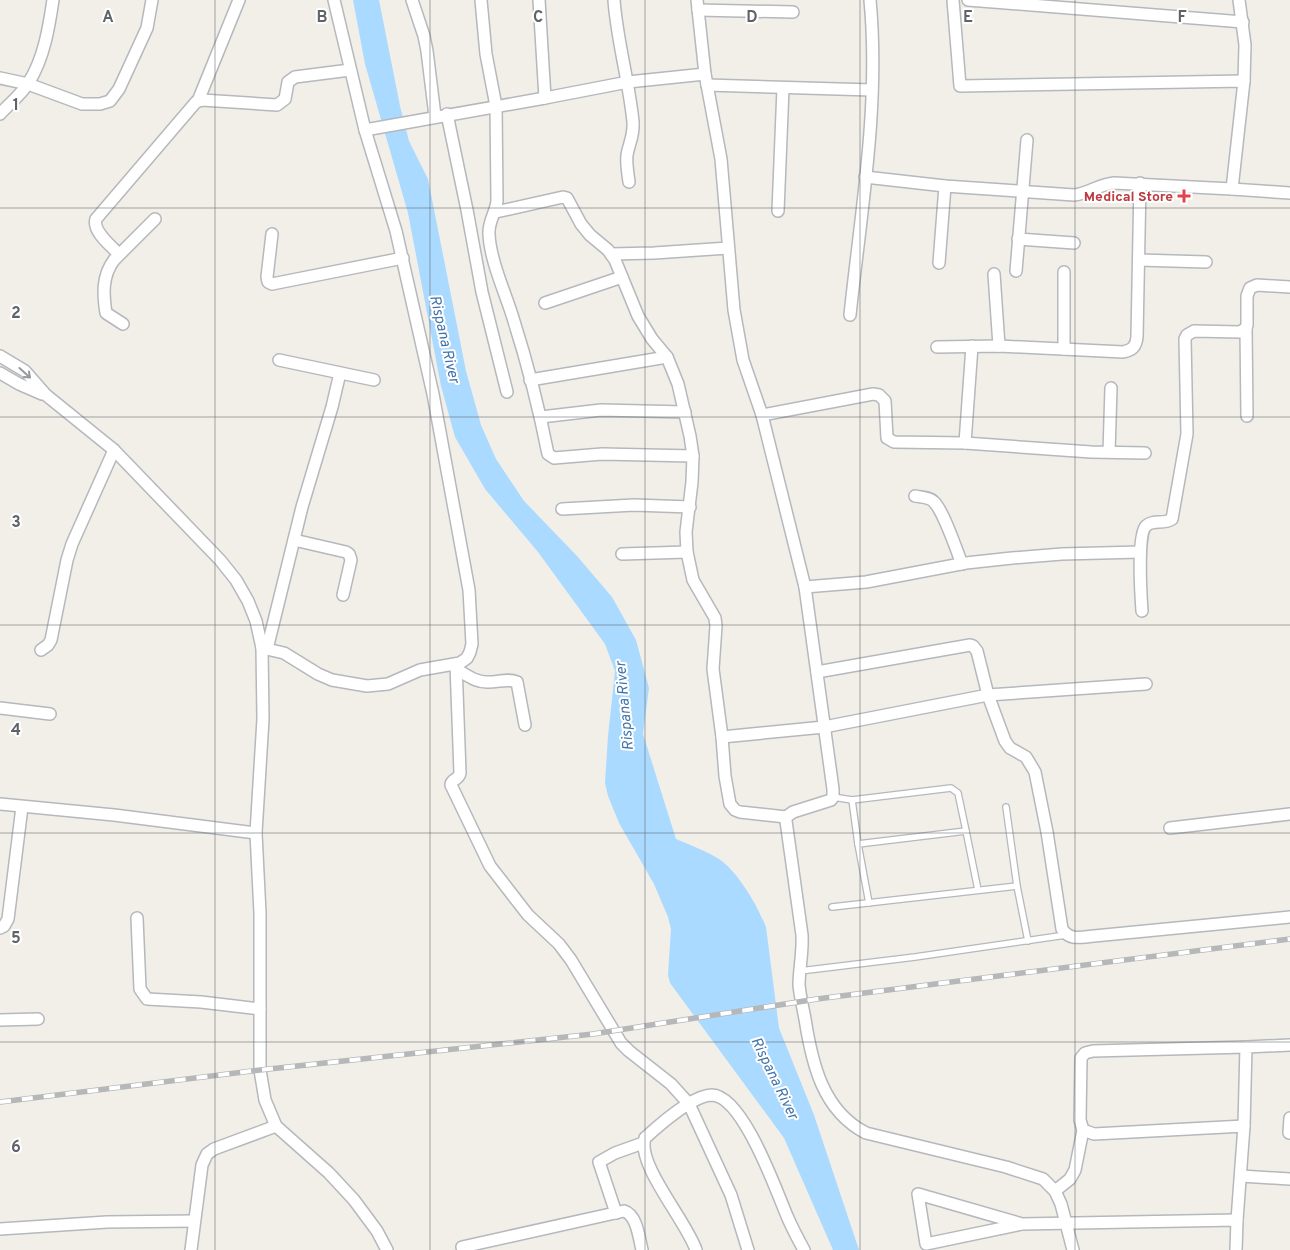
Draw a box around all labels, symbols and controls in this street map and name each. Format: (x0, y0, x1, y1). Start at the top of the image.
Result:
text: A (102, 8, 114, 28)
text: B (316, 8, 328, 28)
text: C (533, 8, 543, 28)
text: D (746, 8, 758, 28)
text: E (963, 8, 973, 28)
text: F (1177, 8, 1187, 28)
text: 1 (13, 96, 19, 116)
place label: Medical Store (1084, 189, 1173, 206)
marker: Medical Store (1177, 189, 1191, 203)
water label: Rispana River (424, 294, 463, 386)
text: 2 (11, 304, 21, 324)
one-way arrow (19, 368, 32, 379)
text: 3 (11, 513, 21, 533)
water label: Rispana River (612, 659, 639, 751)
text: 4 (11, 721, 21, 741)
text: 5 (11, 929, 21, 949)
water label: Rispana River (746, 1034, 802, 1124)
text: 6 (11, 1138, 21, 1158)

